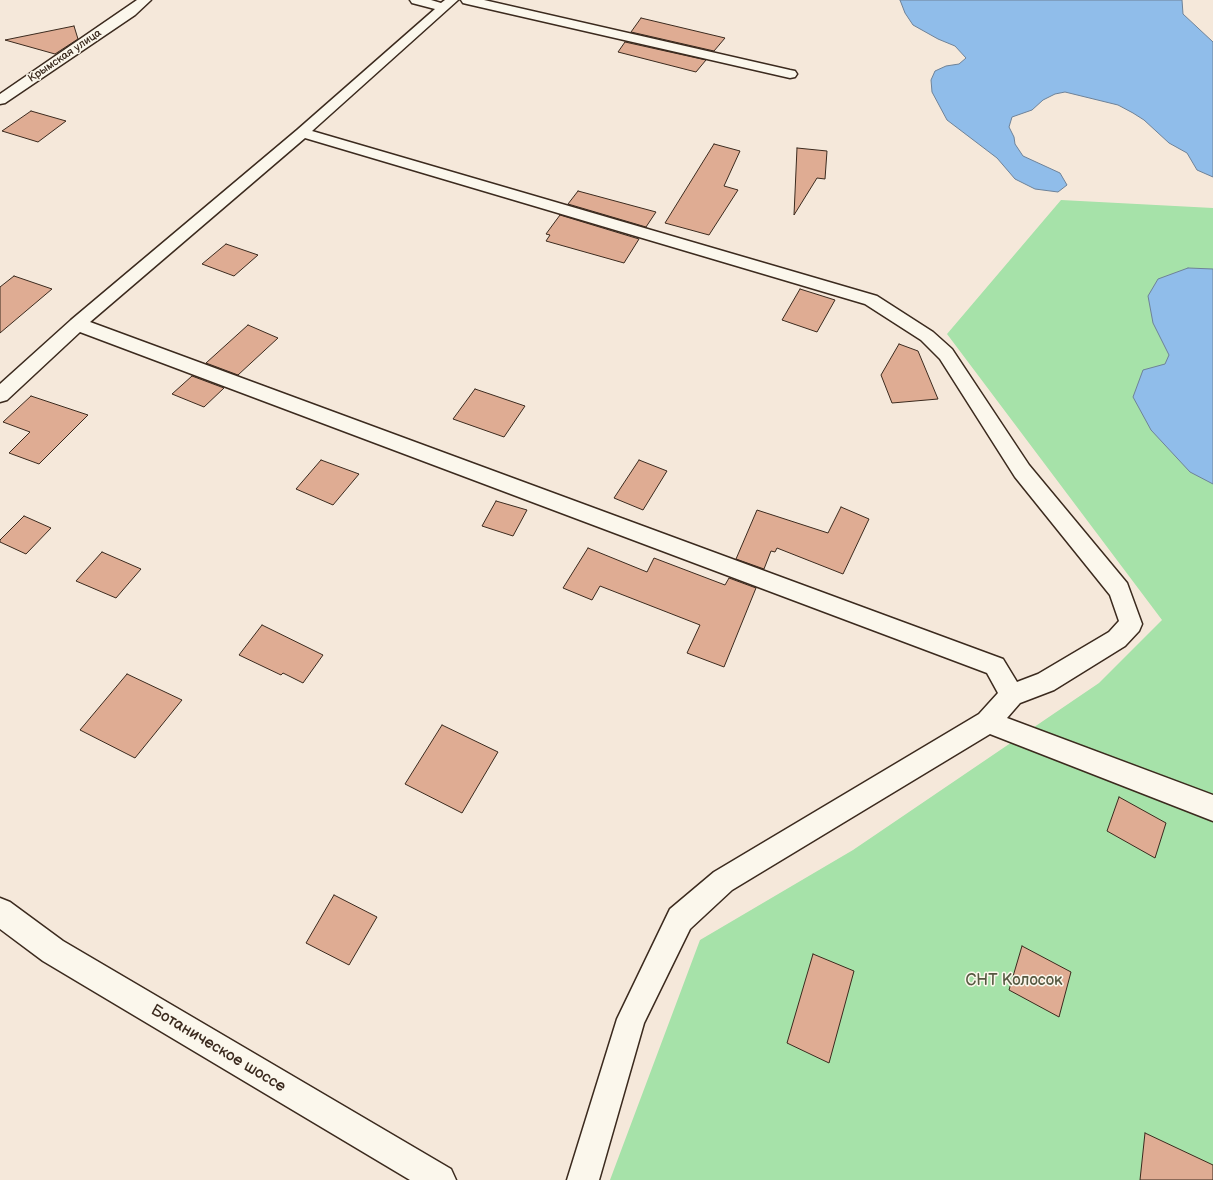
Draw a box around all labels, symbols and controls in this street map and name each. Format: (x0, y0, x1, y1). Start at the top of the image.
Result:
street label: Крымская улица (26, 27, 104, 85)
park label: СНТ Колосок (966, 971, 1062, 991)
street label: Ботаническое шоссе (147, 1001, 289, 1097)

